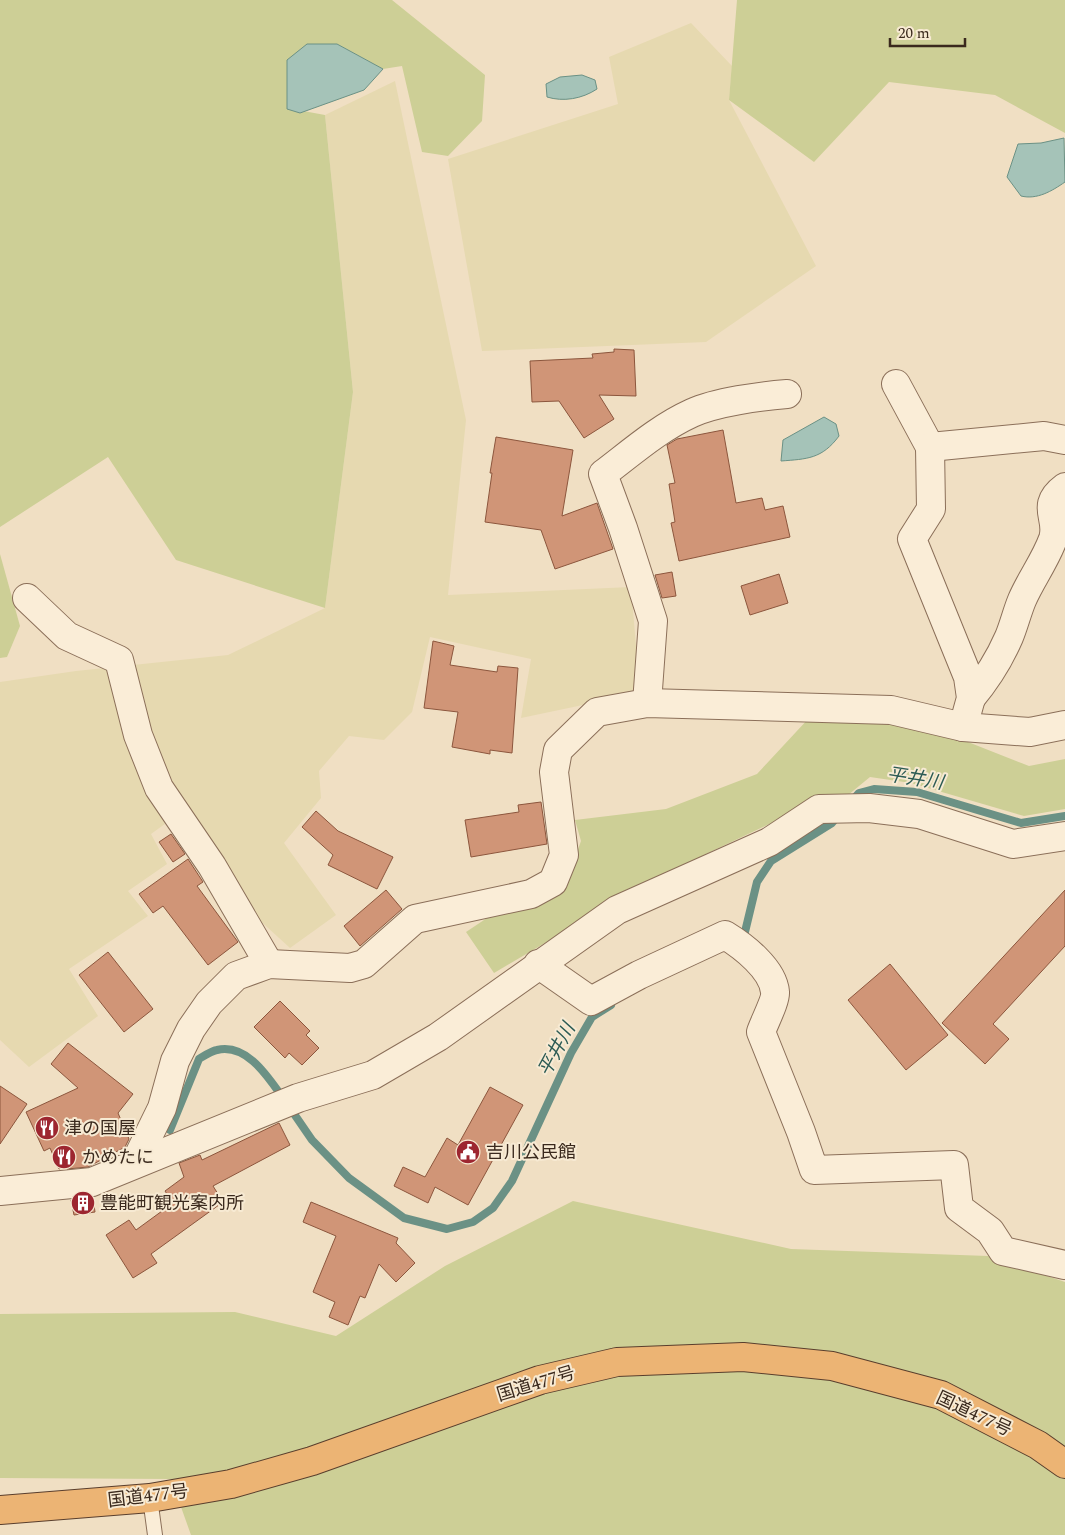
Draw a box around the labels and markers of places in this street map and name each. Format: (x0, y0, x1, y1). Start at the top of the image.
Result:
restaurant icon: 津の国屋 (34, 1115, 60, 1141)
place label: 津の国屋 (64, 1115, 136, 1142)
public building icon: 吉川公民館 (455, 1139, 481, 1165)
place label: 吉川公民館 (486, 1139, 576, 1166)
restaurant icon: かめたに (51, 1144, 77, 1170)
place label: かめたに (82, 1144, 154, 1171)
building icon: 豊能町観光案内所 (70, 1190, 96, 1216)
place label: 豊能町観光案内所 (100, 1190, 244, 1217)

